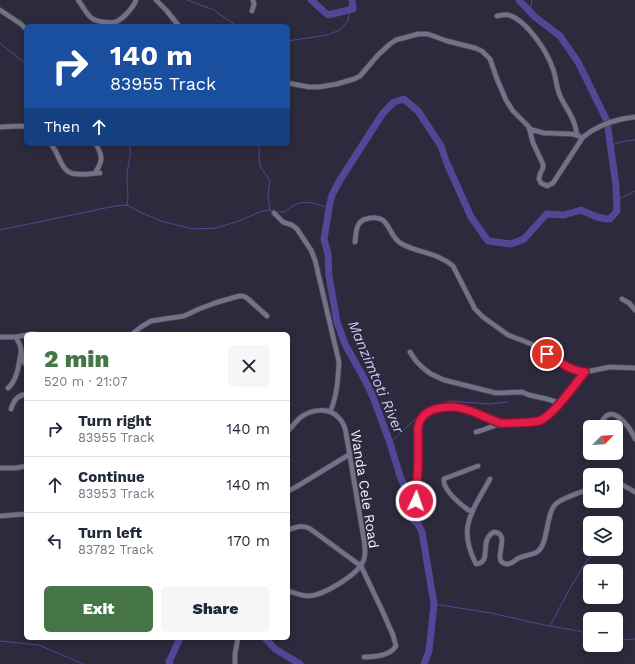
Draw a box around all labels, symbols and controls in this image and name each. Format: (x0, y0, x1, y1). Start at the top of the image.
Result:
text: 140 m (110, 39, 193, 72)
icon: right (44, 40, 96, 92)
text: 83955 Track (110, 73, 216, 94)
icon: ahead (88, 116, 110, 138)
text: Then (44, 118, 80, 136)
water label: Manzimtoti River (344, 318, 408, 437)
pin (530, 337, 564, 371)
icon: arrive (536, 343, 558, 365)
text: 2 min (44, 345, 109, 373)
button: close (228, 345, 270, 387)
text: 520 m · 21:07 (44, 374, 127, 389)
text: Turn right (78, 412, 151, 430)
icon: right (44, 418, 66, 440)
text: 140 m (226, 420, 270, 438)
north arrow (583, 420, 623, 460)
map controls (583, 420, 623, 652)
street label: Wanda Cele Road (348, 429, 382, 549)
text: 83955 Track (78, 430, 155, 445)
text: Continue (78, 468, 145, 486)
button: sound (583, 468, 623, 508)
icon: ahead (44, 474, 66, 496)
text: 140 m (226, 476, 270, 494)
position arrow (395, 480, 437, 522)
text: 83953 Track (78, 486, 155, 501)
button: layers (583, 516, 623, 556)
text: Turn left (78, 524, 142, 542)
icon: left (44, 530, 66, 552)
text: 170 m (227, 532, 270, 550)
text: 83782 Track (78, 542, 154, 557)
button: + (583, 564, 623, 604)
button: Exit (44, 586, 153, 632)
button: Share (161, 586, 270, 632)
button: − (583, 612, 623, 652)

